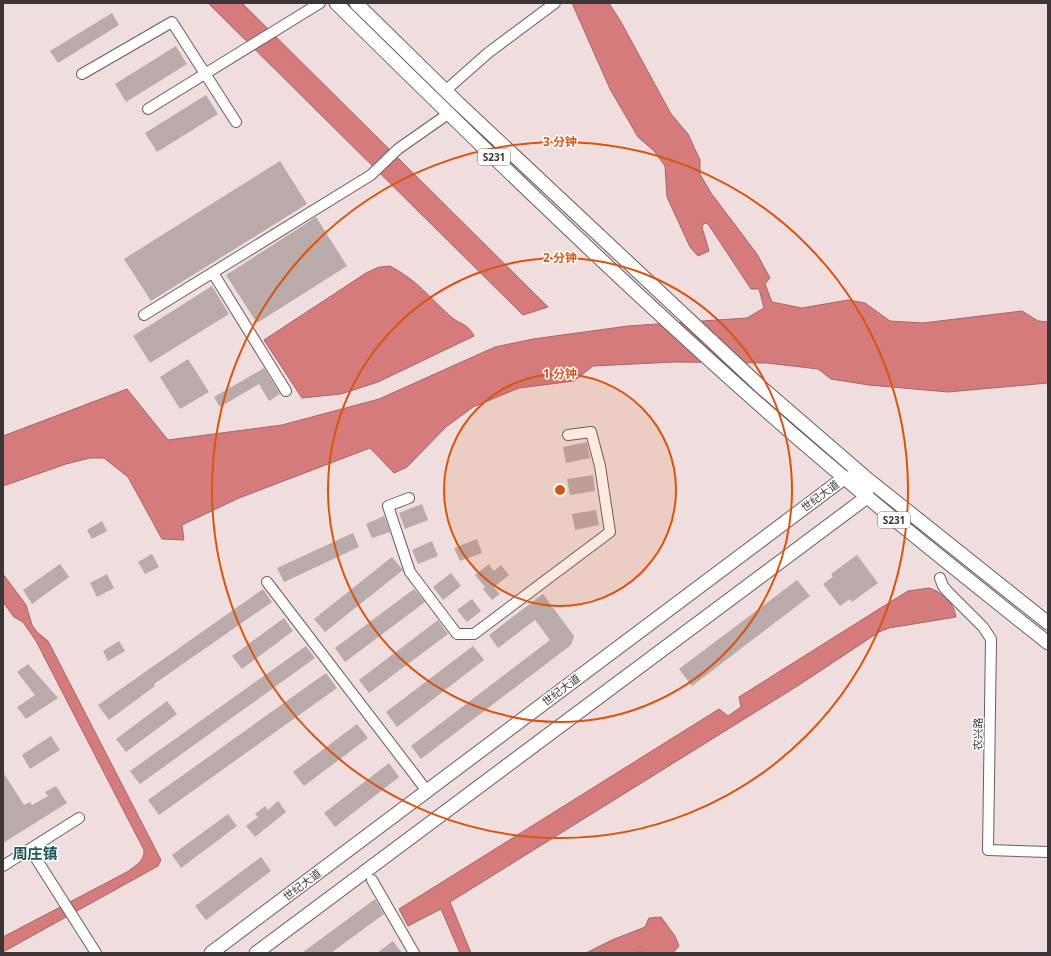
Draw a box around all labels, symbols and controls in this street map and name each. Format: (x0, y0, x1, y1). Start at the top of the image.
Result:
text: 3 分钟 (543, 133, 577, 150)
road number: S231 (478, 149, 510, 165)
text: 2 分钟 (543, 249, 577, 266)
text: 1 分钟 (543, 365, 577, 382)
street label: 世纪大道 (798, 476, 842, 515)
centre of rings (553, 483, 567, 497)
road number: S231 (878, 512, 910, 528)
street label: 世纪大道 (539, 670, 583, 709)
street label: 农兴路 (970, 717, 985, 751)
district label: 周庄镇 (12, 843, 58, 863)
street label: 世纪大道 (280, 865, 324, 904)

